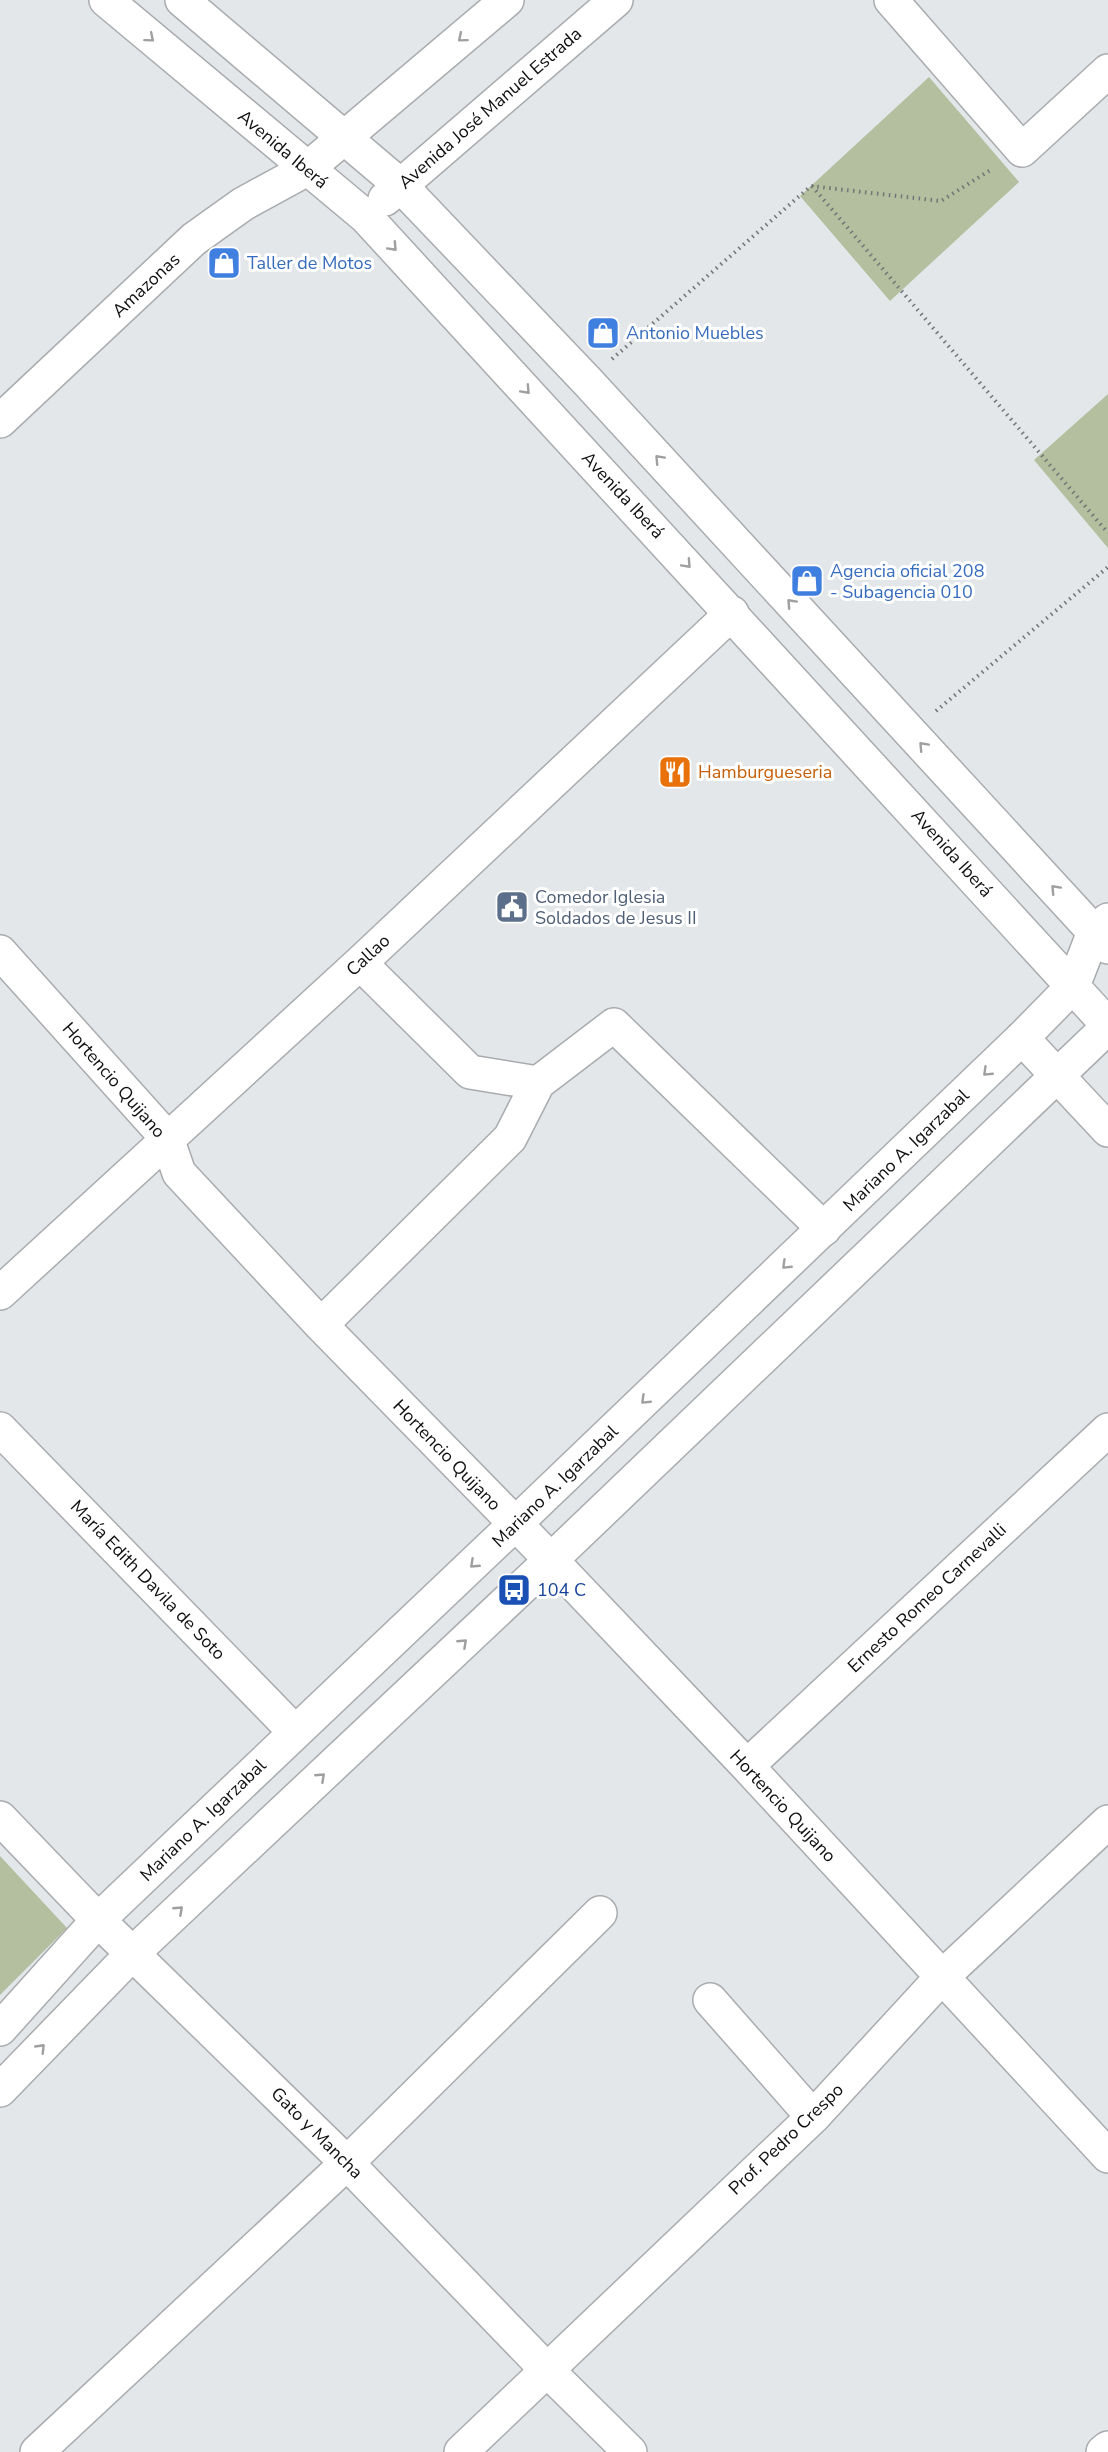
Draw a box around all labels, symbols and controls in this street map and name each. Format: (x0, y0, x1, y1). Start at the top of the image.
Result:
street label: Avenida José Manuel Estrada (393, 22, 587, 194)
one-way arrow (143, 30, 154, 41)
one-way arrow (458, 31, 469, 42)
street label: Avenida Iberá (233, 104, 333, 194)
one-way arrow (386, 240, 397, 251)
shop icon: Taller de Motos (206, 245, 242, 281)
street label: Amazonas (107, 247, 185, 323)
place label: Taller de Motos (247, 251, 372, 275)
shop icon: Antonio Muebles (585, 315, 621, 351)
place label: Antonio Muebles (626, 321, 764, 345)
one-way arrow (519, 383, 530, 394)
street label: Avenida Iberá (576, 446, 670, 544)
one-way arrow (655, 455, 666, 466)
one-way arrow (680, 557, 691, 568)
place label: Agencia oficial 208 - Subagencia 010 (830, 559, 984, 604)
shop icon: Agencia oficial 208 - Subagencia 010 (789, 563, 825, 599)
one-way arrow (787, 599, 798, 609)
one-way arrow (919, 742, 930, 753)
restaurant icon: Hamburgueseria (657, 754, 693, 790)
place label: Hamburgueseria (698, 760, 832, 784)
street label: Avenida Iberá (906, 804, 998, 902)
place label: Comedor Iglesia Soldados de Jesus II (535, 885, 697, 930)
one-way arrow (1051, 886, 1062, 896)
public building icon: Comedor Iglesia Soldados de Jesus II (494, 889, 530, 925)
street label: Callao (341, 929, 395, 981)
street label: Hortencio Quijano (57, 1017, 171, 1143)
one-way arrow (983, 1065, 994, 1076)
street label: Mariano A. Igarzabal (838, 1083, 975, 1216)
one-way arrow (782, 1258, 793, 1269)
one-way arrow (641, 1393, 652, 1404)
street label: Hortencio Quijano (388, 1394, 506, 1516)
street label: Mariano A. Igarzabal (487, 1419, 624, 1552)
street label: María Edith Davila de Soto (65, 1495, 231, 1665)
street label: Ernesto Romeo Carnevalli (843, 1518, 1011, 1678)
one-way arrow (470, 1557, 480, 1568)
bus stop icon: 104 C (496, 1572, 532, 1608)
place label: 104 C (537, 1578, 586, 1602)
one-way arrow (456, 1639, 466, 1650)
street label: Hortencio Quijano (724, 1744, 842, 1868)
street label: Mariano A. Igarzabal (135, 1753, 272, 1886)
one-way arrow (313, 1773, 324, 1784)
one-way arrow (172, 1906, 182, 1917)
one-way arrow (33, 2045, 44, 2056)
street label: Prof. Pedro Crespo (723, 2078, 849, 2200)
street label: Gato y Mancha (266, 2082, 368, 2184)

